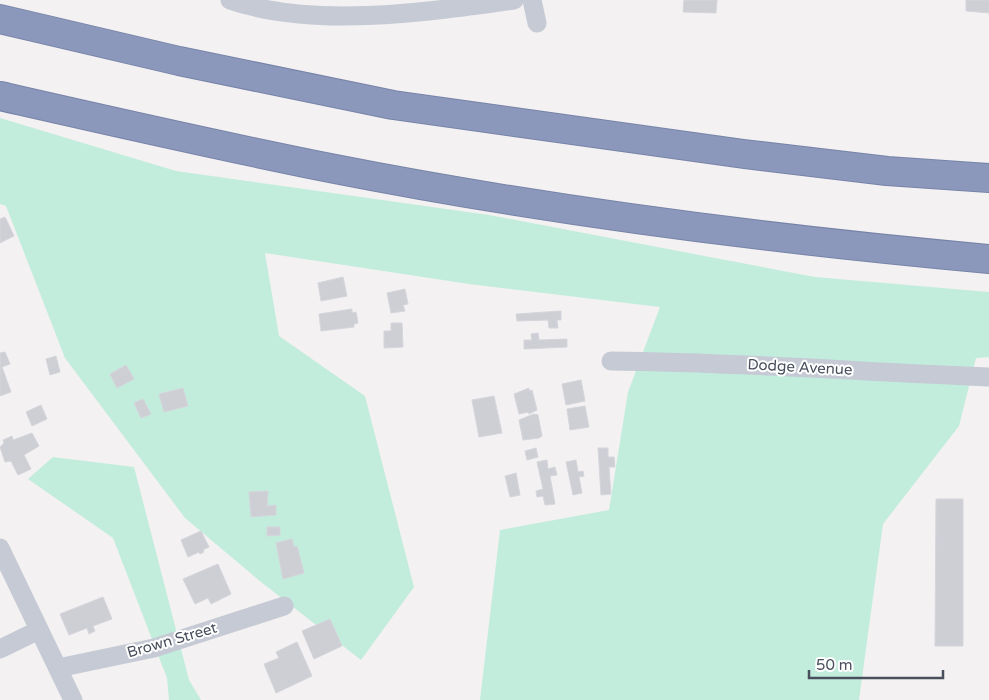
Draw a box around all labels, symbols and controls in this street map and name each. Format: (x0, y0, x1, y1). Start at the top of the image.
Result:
street label: Dodge Avenue (747, 355, 853, 379)
street label: Brown Street (125, 619, 219, 661)
scale bar (809, 648, 943, 680)
text: 50 m (816, 656, 853, 674)

